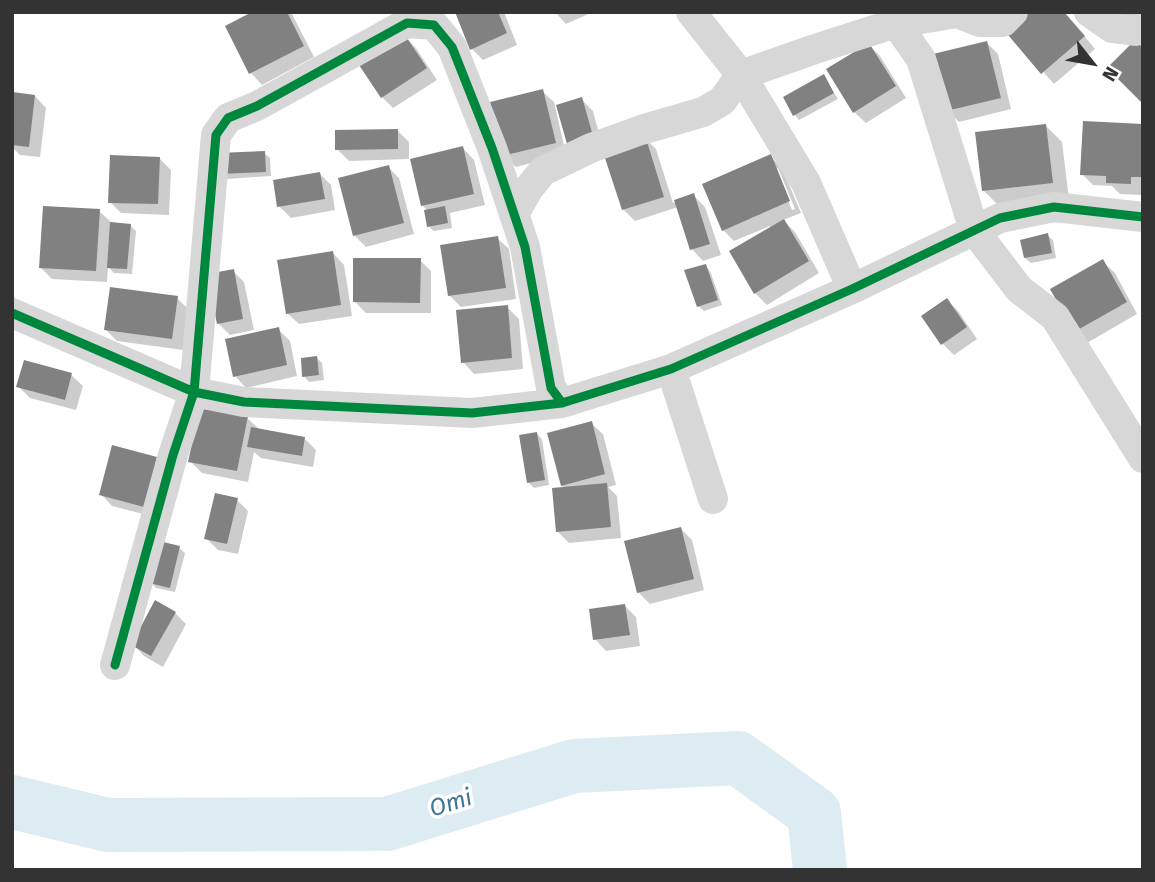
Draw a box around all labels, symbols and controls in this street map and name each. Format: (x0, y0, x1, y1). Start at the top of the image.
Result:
north arrow (1057, 28, 1127, 98)
text: N (1097, 63, 1124, 85)
water label: Omi (426, 784, 476, 824)

